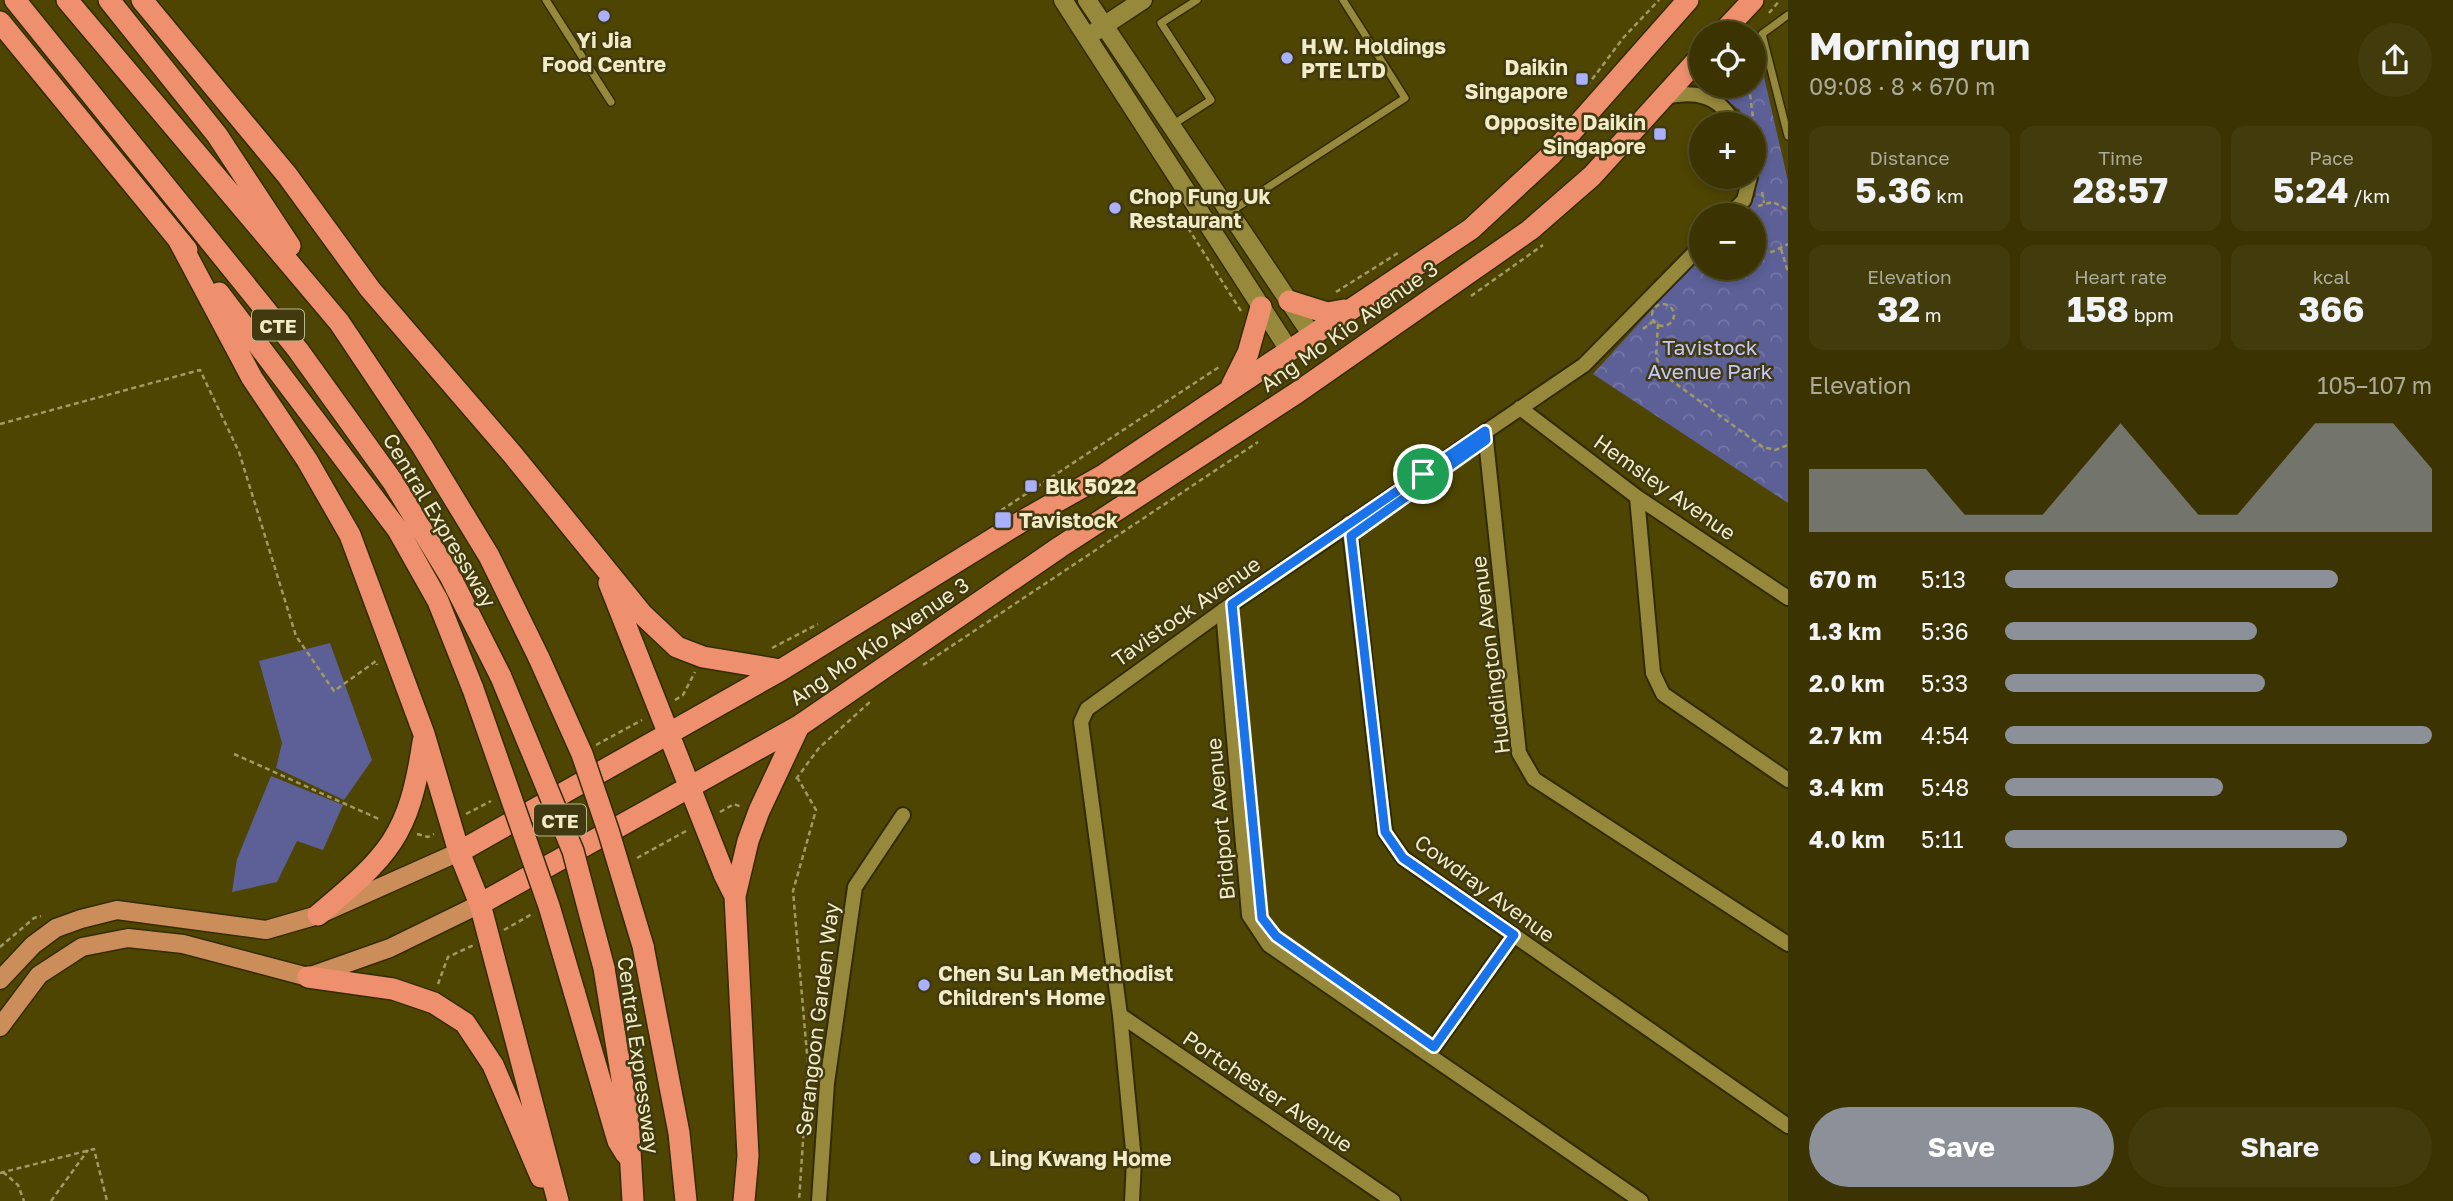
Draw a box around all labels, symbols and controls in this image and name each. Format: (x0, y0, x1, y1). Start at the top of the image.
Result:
marker: Yi Jia Food Centre (596, 8, 612, 24)
map controls (1689, 21, 1766, 280)
button: locate (1689, 21, 1766, 98)
text: Morning run (1809, 23, 2030, 68)
button: share (2358, 23, 2432, 97)
place label: Yi Jia Food Centre (542, 27, 666, 77)
place label: H.W. Holdings PTE LTD (1301, 33, 1446, 83)
marker: H.W. Holdings PTE LTD (1279, 50, 1295, 66)
place label: Daikin Singapore (1465, 54, 1568, 104)
marker: Daikin Singapore (1574, 71, 1590, 87)
text: 09:08 · 8 × 670 m (1809, 72, 1995, 100)
place label: Opposite Daikin Singapore (1484, 109, 1646, 159)
button: + (1689, 112, 1766, 189)
marker: Opposite Daikin Singapore (1652, 126, 1668, 142)
text: Distance (1870, 146, 1949, 169)
text: Time (2098, 146, 2143, 169)
text: Pace (2309, 146, 2354, 169)
text: 5.36 (1855, 169, 1931, 211)
text: 28:57 (2073, 169, 2168, 211)
text: 5:24 (2273, 169, 2349, 211)
place label: Chop Fung Uk Restaurant (1129, 183, 1271, 233)
text: km (1931, 184, 1964, 207)
text: /km (2349, 184, 2390, 207)
marker: Chop Fung Uk Restaurant (1107, 200, 1123, 216)
button: − (1689, 203, 1766, 280)
street label: Ang Mo Kio Avenue 3 (1255, 255, 1443, 397)
text: Elevation (1867, 265, 1952, 288)
text: Heart rate (2074, 265, 2167, 288)
text: kcal (2313, 265, 2350, 288)
text: 32 (1877, 288, 1920, 330)
text: 158 (2067, 288, 2129, 330)
text: 366 (2299, 288, 2364, 330)
text: m (1920, 303, 1942, 326)
text: bpm (2129, 303, 2174, 326)
road number: CTE (252, 310, 304, 340)
park label: Tavistock Avenue Park (1648, 334, 1773, 384)
text: Elevation (1809, 371, 1911, 399)
text: 105–107 m (2317, 371, 2432, 399)
street label: Central Expressway (378, 428, 502, 612)
street label: Hemsley Avenue (1589, 428, 1741, 546)
pin (1393, 444, 1453, 504)
icon: arrive (1404, 455, 1442, 493)
place label: Blk 5022 (1045, 473, 1137, 499)
marker: Blk 5022 (1023, 478, 1039, 494)
place label: Tavistock (1019, 507, 1118, 533)
marker: Tavistock (993, 510, 1013, 530)
street label: Tavistock Avenue (1107, 550, 1265, 672)
street label: Huddington Avenue (1465, 555, 1515, 755)
text: 670 m (1809, 565, 1877, 593)
text: 5:13 (1921, 565, 1966, 593)
street label: Ang Mo Kio Avenue 3 (784, 571, 974, 711)
text: 1.3 km (1809, 617, 1881, 645)
text: 5:36 (1921, 617, 1969, 645)
text: 2.0 km (1809, 669, 1885, 697)
text: 5:33 (1921, 669, 1968, 697)
text: 2.7 km (1809, 721, 1882, 749)
text: 4:54 (1921, 721, 1969, 749)
street label: Bridport Avenue (1200, 737, 1240, 901)
text: 3.4 km (1809, 773, 1884, 801)
text: 5:48 (1921, 773, 1969, 801)
road number: CTE (534, 804, 586, 835)
text: 4.0 km (1809, 825, 1885, 853)
text: 5:11 (1921, 825, 1964, 853)
street label: Cowdray Avenue (1410, 828, 1560, 948)
street label: Serangoon Garden Way (790, 901, 844, 1137)
street label: Central Expressway (612, 955, 666, 1156)
place label: Chen Su Lan Methodist Children's Home (938, 960, 1174, 1010)
marker: Chen Su Lan Methodist Children's Home (916, 977, 932, 993)
street label: Portchester Avenue (1178, 1025, 1358, 1157)
button: Save (1809, 1107, 2114, 1187)
button: Share (2128, 1107, 2432, 1187)
place label: Ling Kwang Home (989, 1145, 1172, 1171)
marker: Ling Kwang Home (967, 1150, 983, 1166)

